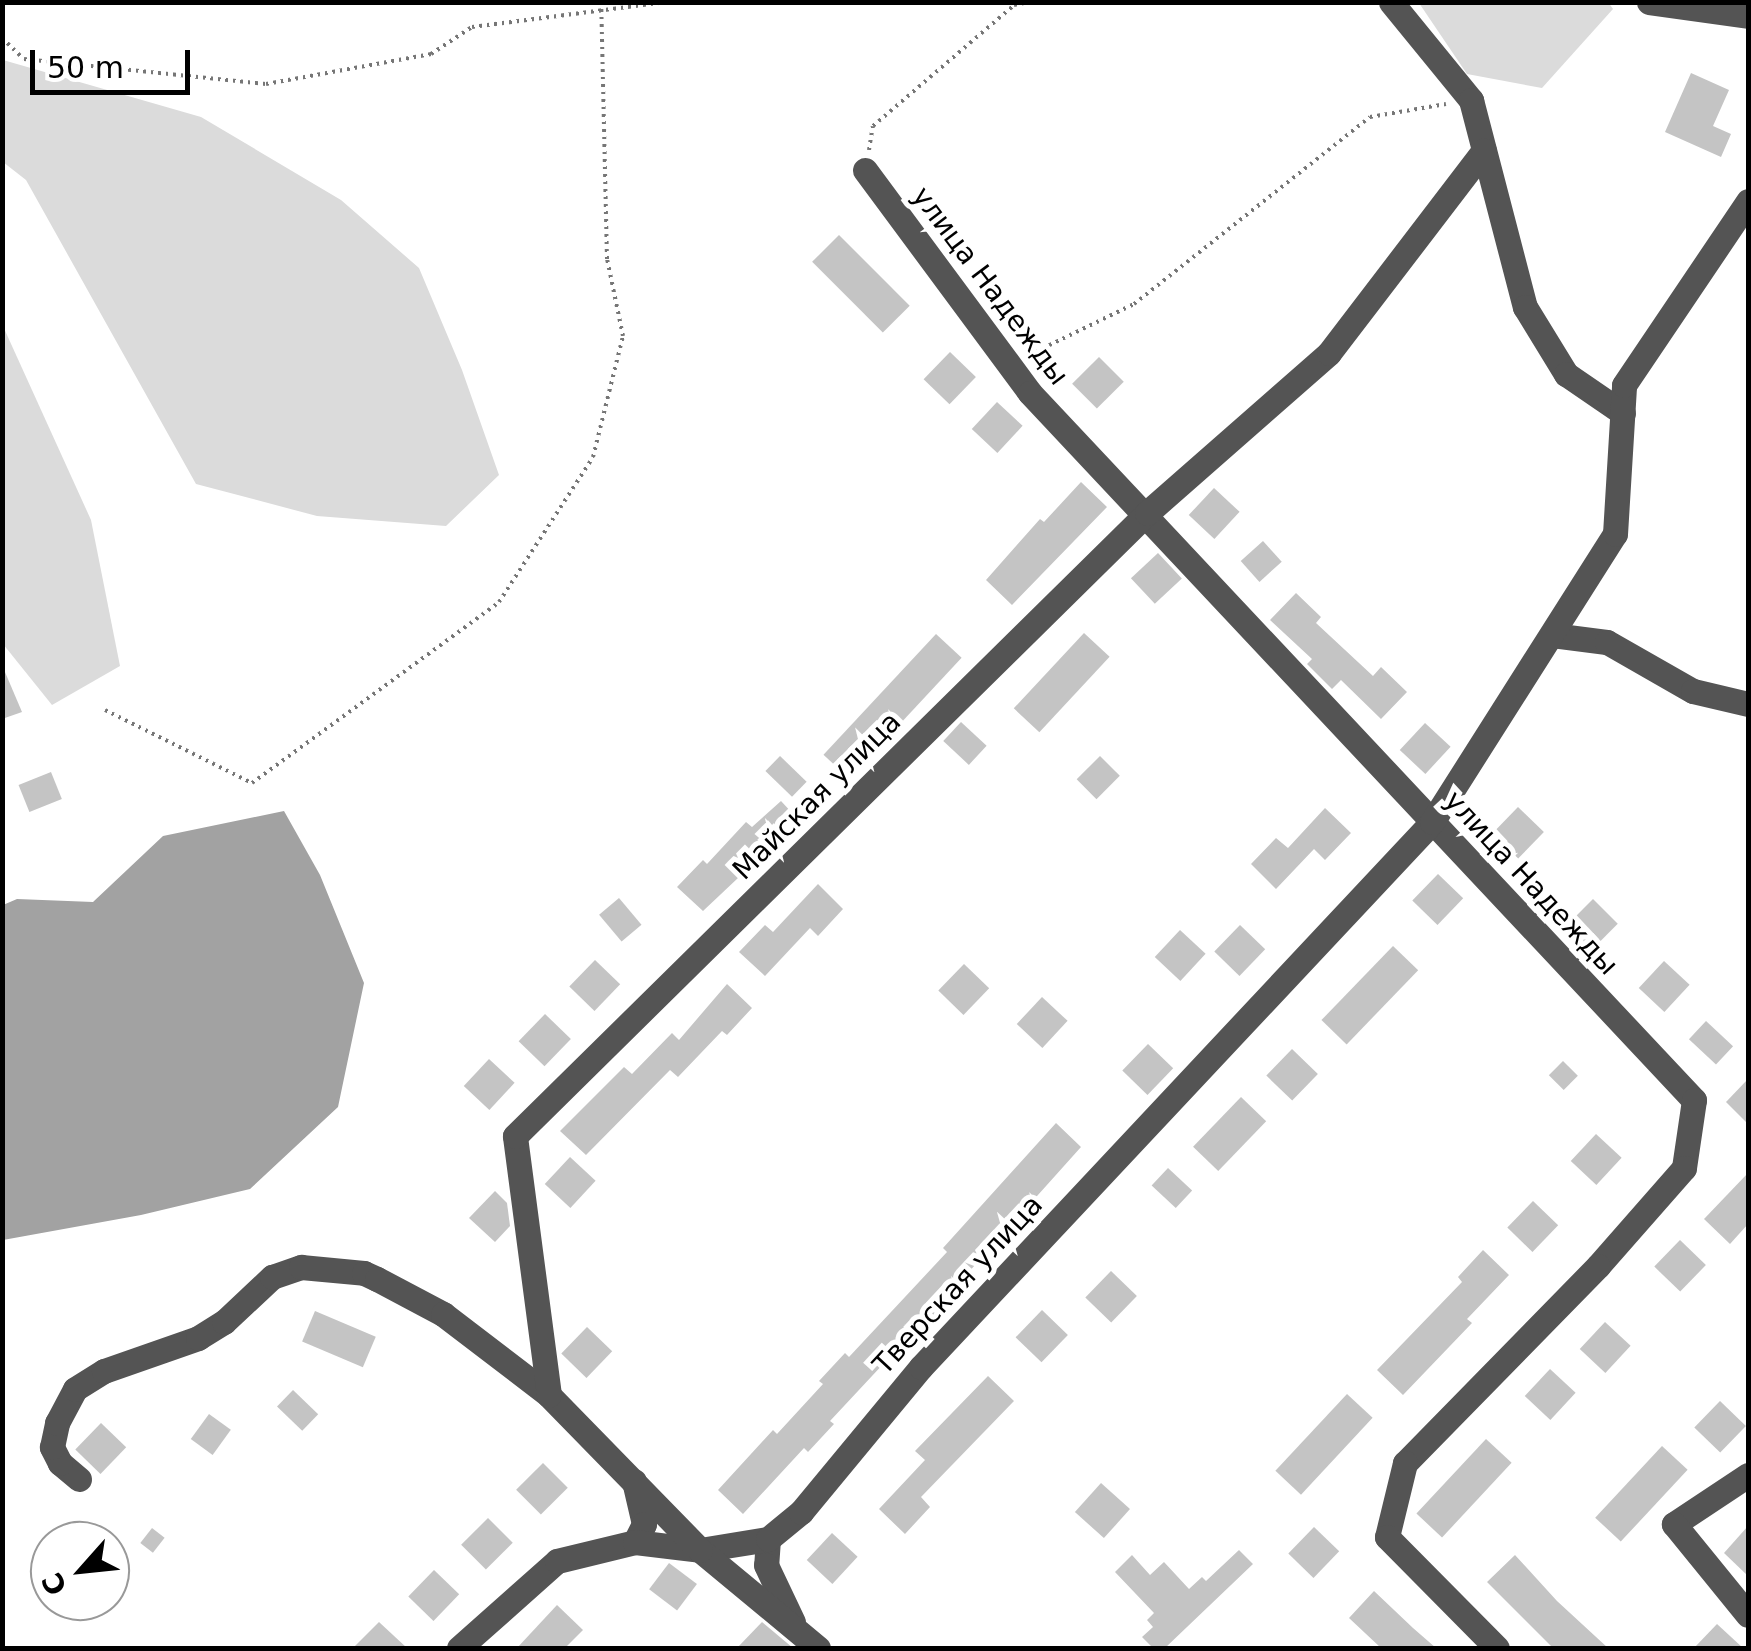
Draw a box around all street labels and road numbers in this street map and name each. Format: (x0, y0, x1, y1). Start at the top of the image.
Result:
street label: улица Надежды (905, 180, 1075, 392)
street label: Майская улица (726, 705, 908, 887)
street label: улица Надежды (1437, 784, 1625, 982)
street label: Тверская улица (866, 1188, 1050, 1382)

